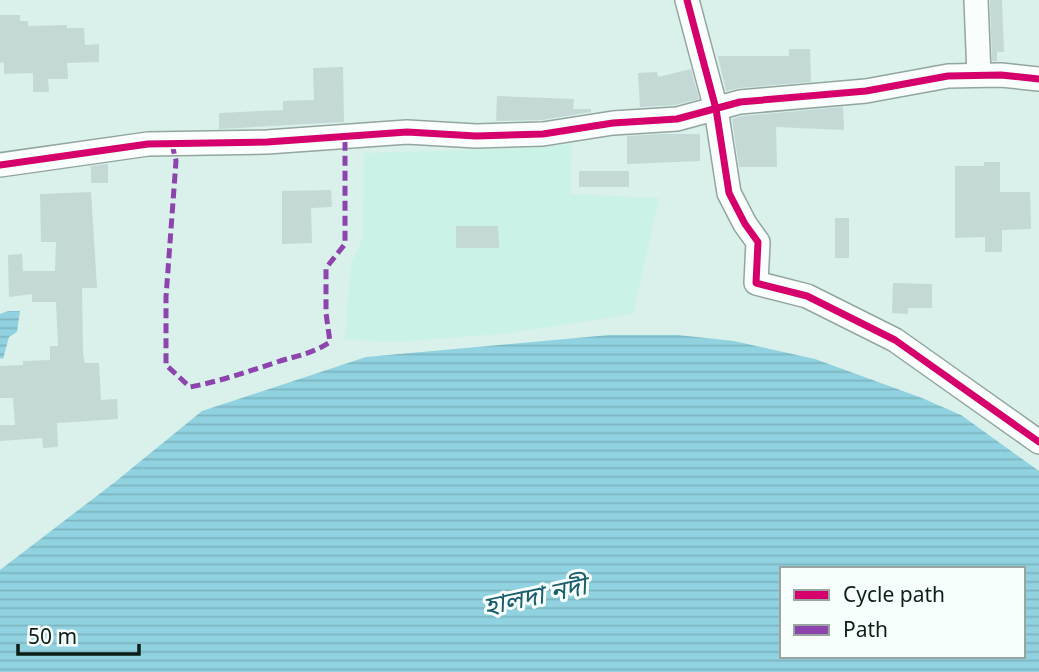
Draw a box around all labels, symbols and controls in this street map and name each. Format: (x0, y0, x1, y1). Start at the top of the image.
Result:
water label: হালদা নদী (480, 565, 595, 624)
legend (780, 567, 1025, 658)
text: Cycle path (843, 580, 945, 608)
scale bar (18, 612, 138, 656)
text: Path (843, 615, 888, 643)
text: 50 m (28, 622, 77, 650)

